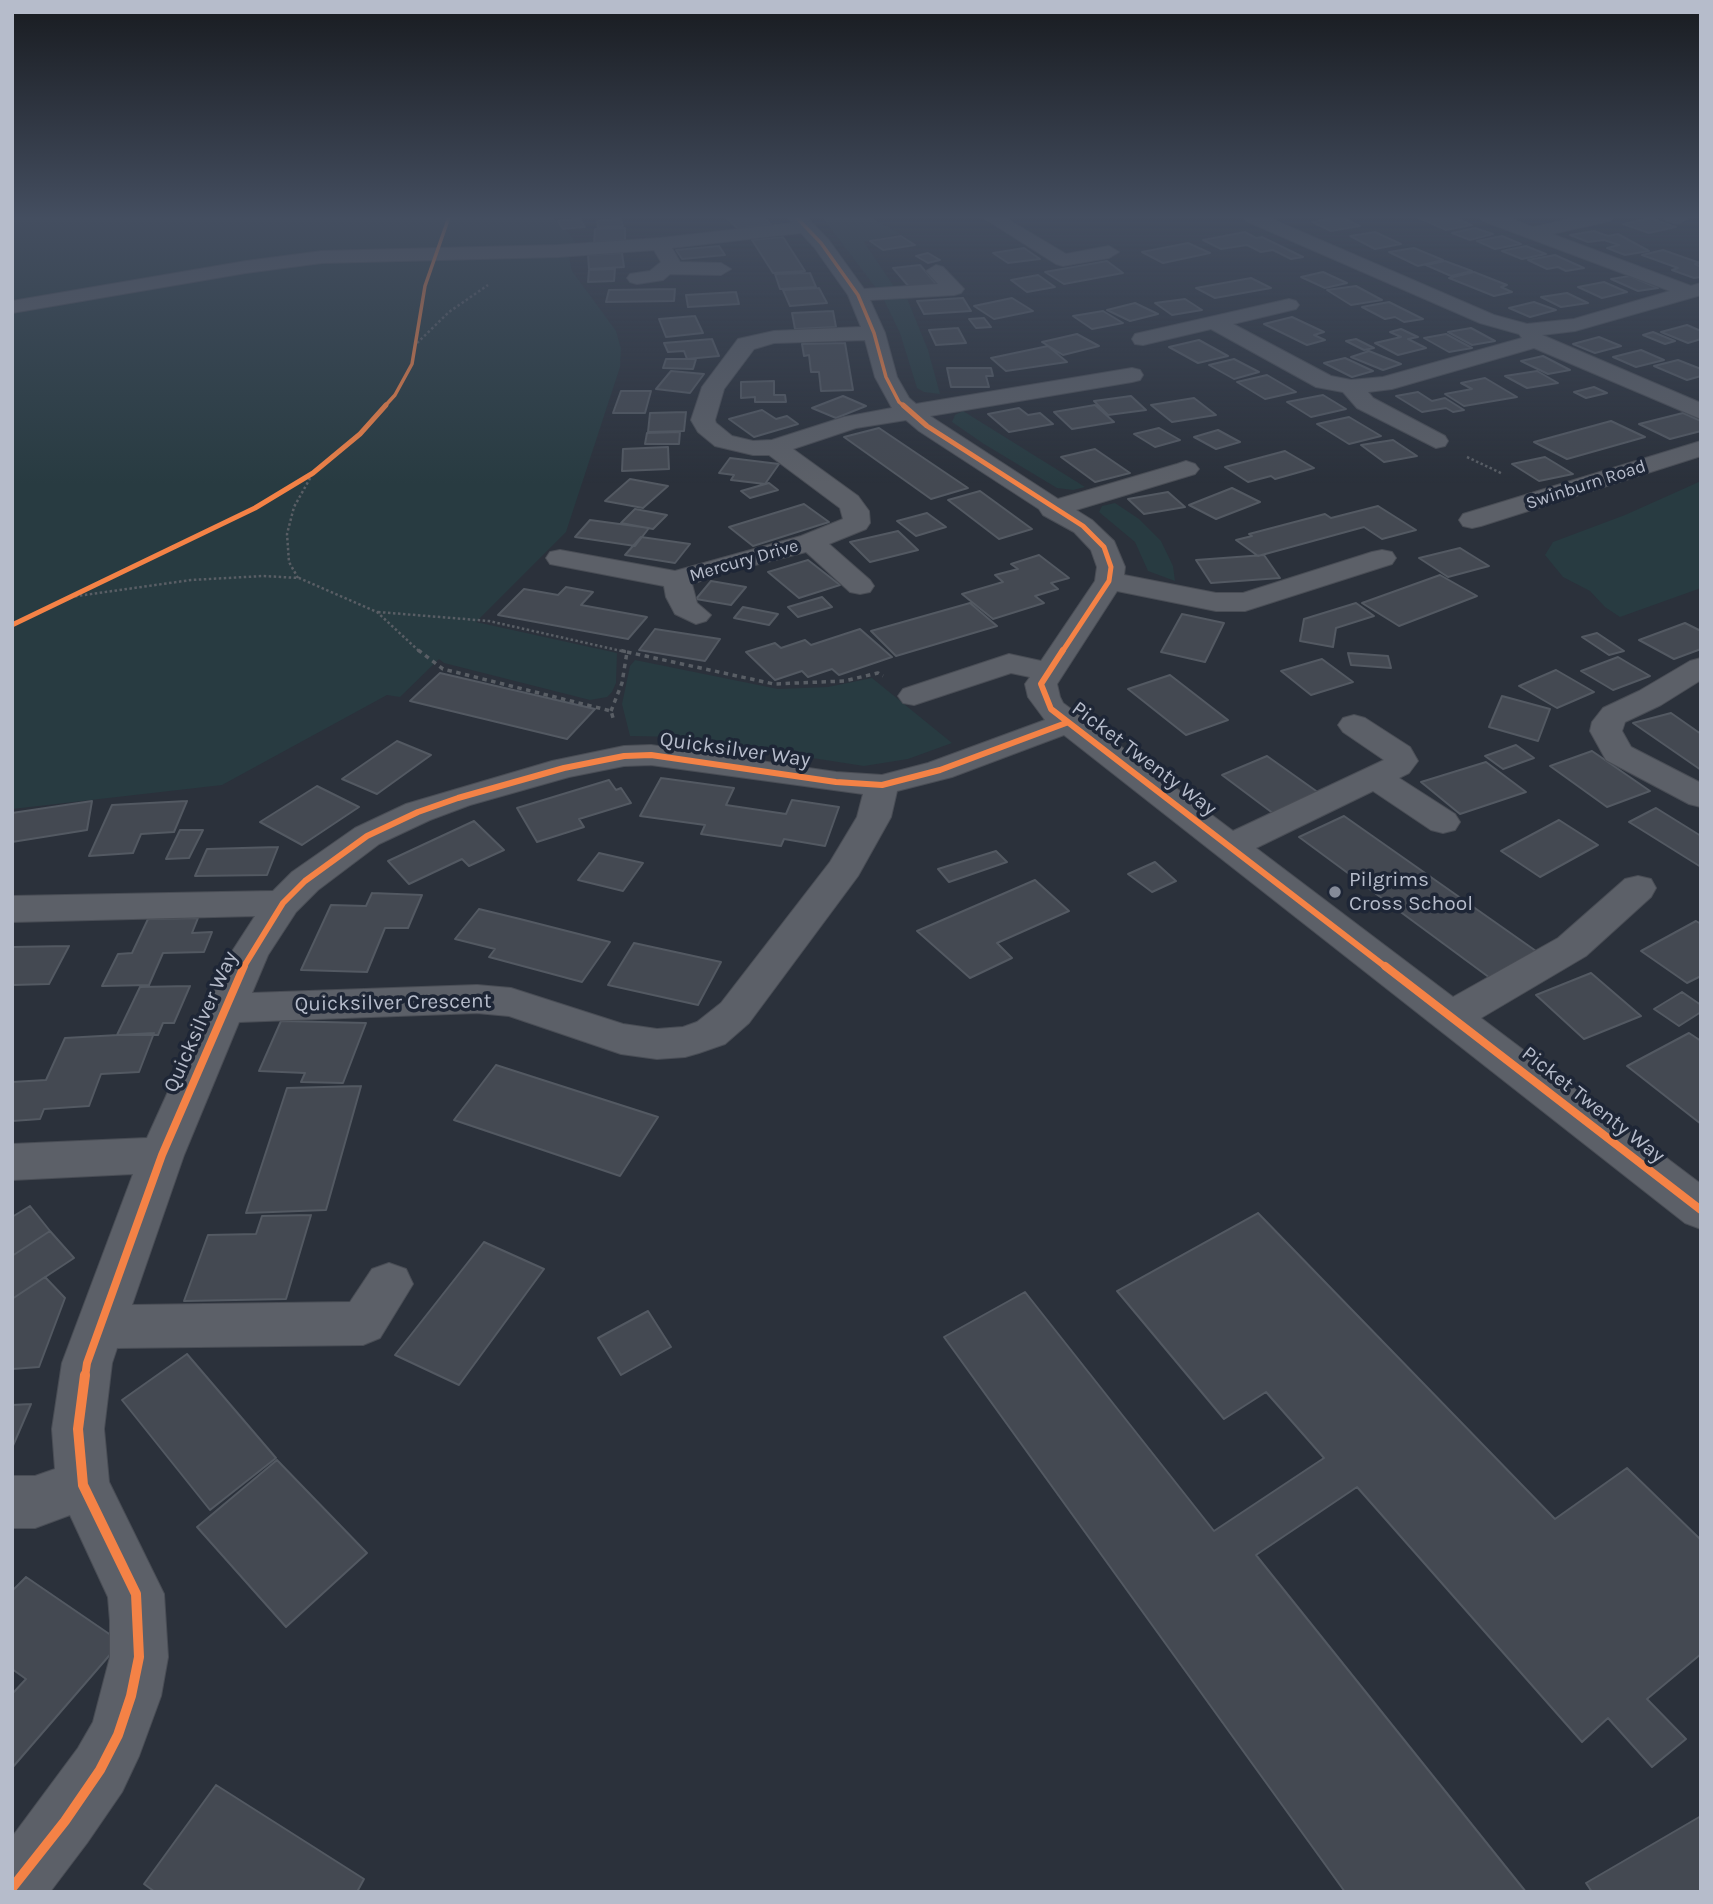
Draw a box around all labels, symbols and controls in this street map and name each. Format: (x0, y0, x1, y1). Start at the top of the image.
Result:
street label: Swinburn Road (1523, 455, 1649, 515)
street label: Mercury Drive (687, 535, 801, 587)
street label: Picket Twenty Way (1067, 696, 1221, 822)
street label: Quicksilver Way (658, 727, 812, 773)
place label: Pilgrims Cross School (1349, 867, 1473, 917)
marker: Pilgrims Cross School (1327, 884, 1343, 900)
street label: Quicksilver Way (159, 948, 243, 1096)
street label: Quicksilver Crescent (294, 989, 492, 1017)
street label: Picket Twenty Way (1516, 1041, 1670, 1169)

